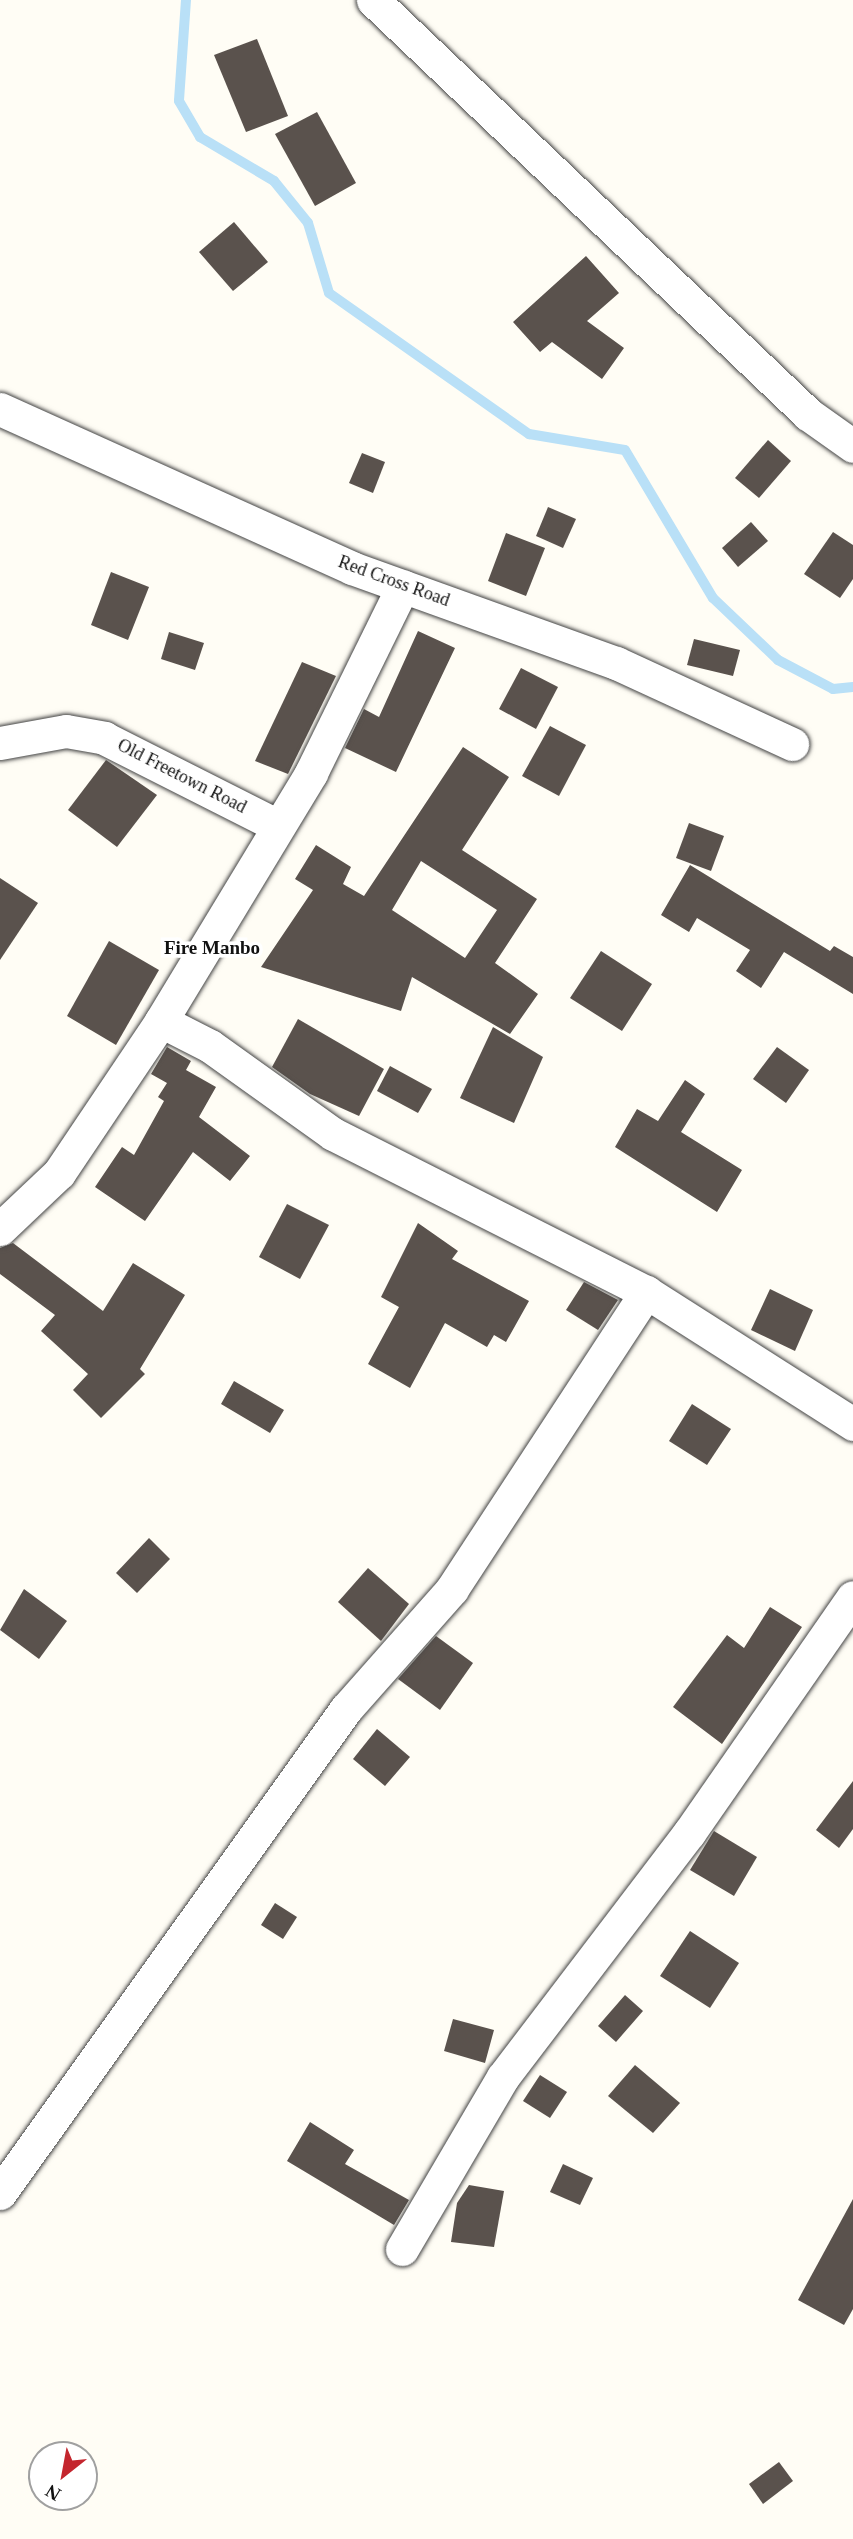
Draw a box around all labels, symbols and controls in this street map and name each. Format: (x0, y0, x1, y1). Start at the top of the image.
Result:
street label: Red Cross Road (335, 551, 453, 611)
street label: Old Freetown Road (114, 734, 250, 818)
district label: Fire Manbo (164, 937, 260, 959)
north arrow (28, 2441, 98, 2511)
text: N (42, 2480, 64, 2505)

